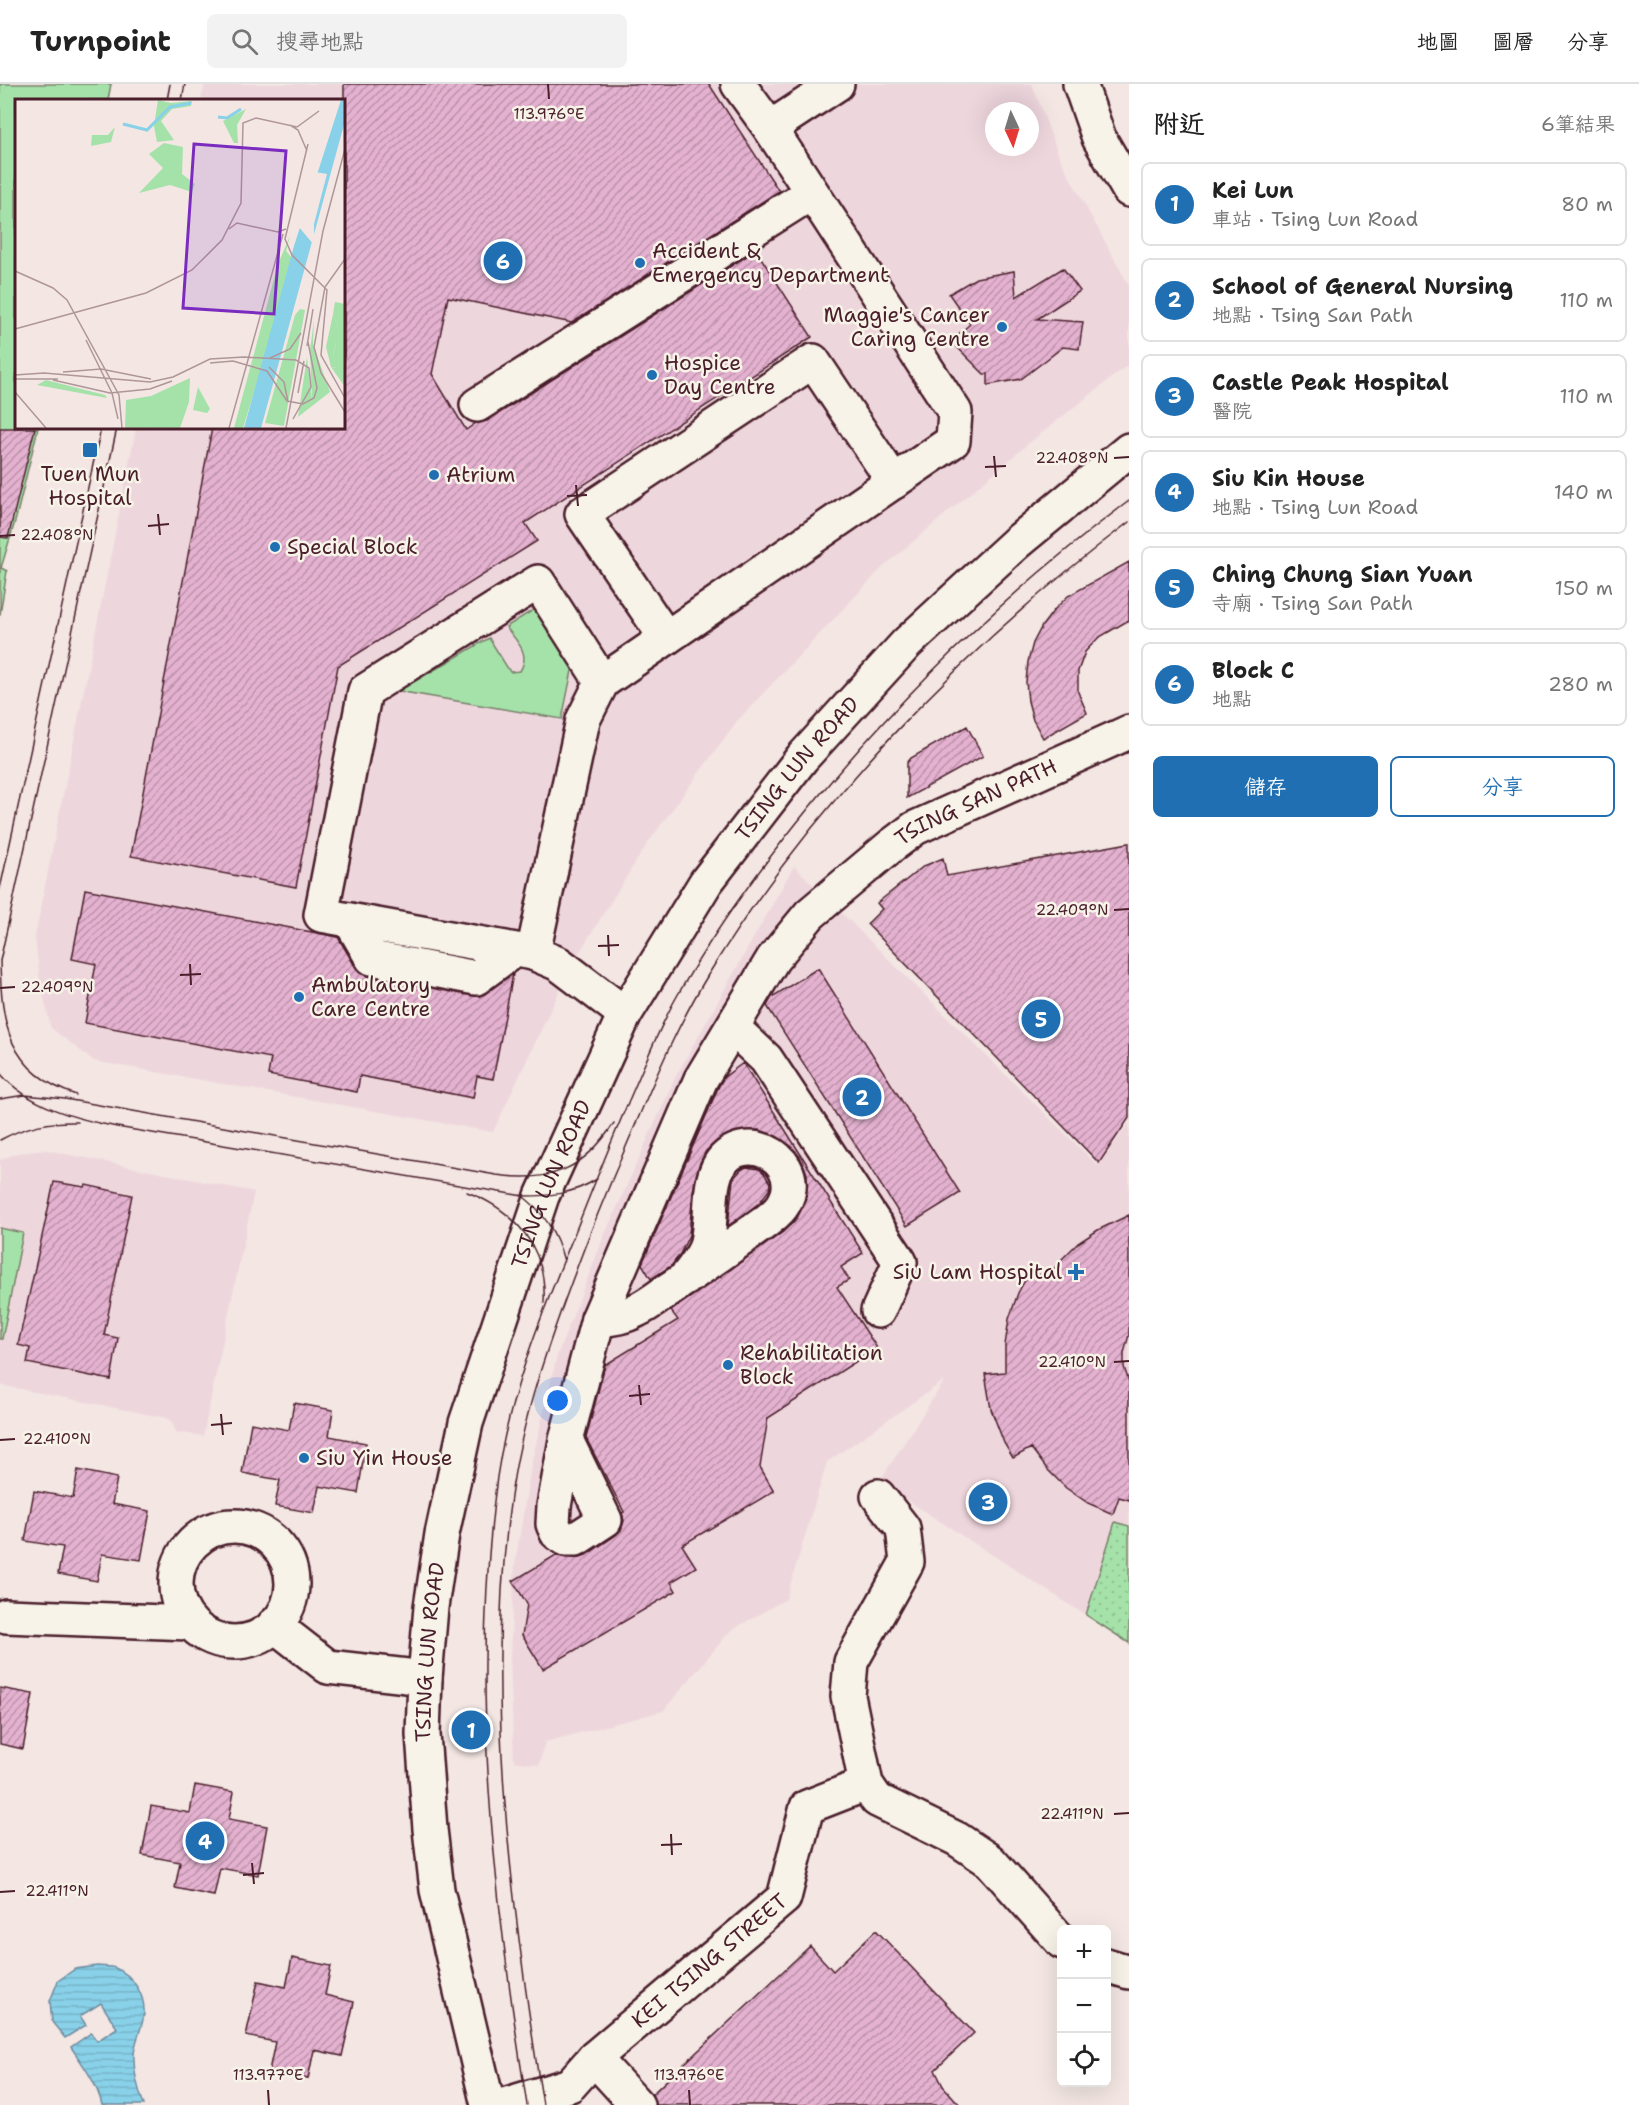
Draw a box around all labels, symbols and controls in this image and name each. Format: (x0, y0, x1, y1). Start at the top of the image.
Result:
search box (207, 14, 627, 68)
text: Turnpoint (30, 22, 171, 60)
icon: search (228, 25, 261, 58)
text: 搜尋地點 (276, 27, 364, 56)
text: 地圖 (1417, 28, 1459, 56)
text: 圖層 (1492, 28, 1534, 56)
text: 分享 (1567, 28, 1609, 56)
inset map (15, 99, 345, 429)
north arrow (985, 102, 1039, 156)
text: 113.976°E (514, 104, 584, 124)
text: 附近 (1153, 106, 1205, 141)
text: 6筆結果 (1541, 111, 1615, 137)
text: Kei Lun (1212, 176, 1294, 205)
text: 1 (1170, 191, 1179, 217)
text: 80 m (1561, 191, 1613, 217)
text: 車站 · Tsing Lun Road (1212, 206, 1418, 232)
place label: Accident & Emergency Department (652, 237, 889, 289)
pin: 6 (484, 238, 522, 284)
marker: Accident & Emergency Department (633, 256, 647, 270)
text: School of General Nursing (1212, 272, 1513, 301)
text: 2 (1168, 287, 1182, 313)
text: 110 m (1559, 287, 1613, 313)
place label: Maggie's Cancer Caring Centre (824, 301, 990, 353)
text: 地點 · Tsing San Path (1212, 302, 1413, 328)
marker: Maggie's Cancer Caring Centre (995, 320, 1009, 334)
place label: Hospice Day Centre (664, 349, 776, 401)
marker: Hospice Day Centre (645, 368, 659, 382)
text: Castle Peak Hospital (1212, 368, 1449, 397)
text: 3 (1168, 383, 1182, 409)
text: 110 m (1559, 383, 1613, 409)
text: 醫院 (1212, 398, 1252, 424)
marker: Tuen Mun Hospital (81, 441, 99, 459)
text: 22.408°N (1036, 448, 1108, 468)
place label: Tuen Mun Hospital (40, 460, 140, 512)
place label: Atrium (446, 461, 515, 489)
text: Siu Kin House (1212, 464, 1365, 493)
marker: Atrium (427, 468, 441, 482)
text: 4 (1168, 479, 1182, 505)
text: 140 m (1554, 479, 1613, 505)
text: 地點 · Tsing Lun Road (1212, 494, 1418, 520)
text: 22.408°N (21, 525, 93, 545)
place label: Special Block (287, 533, 418, 561)
marker: Special Block (268, 540, 282, 554)
text: Ching Chung Sian Yuan (1212, 560, 1473, 589)
text: 5 (1168, 575, 1181, 601)
text: 150 m (1555, 575, 1613, 601)
text: 寺廟 · Tsing San Path (1212, 590, 1413, 616)
text: Block C (1212, 656, 1294, 685)
text: 6 (1168, 671, 1182, 697)
text: 280 m (1548, 671, 1613, 697)
text: 地點 (1212, 686, 1252, 712)
street label: TSING LUN ROAD (729, 691, 865, 847)
street label: TSING SAN PATH (889, 752, 1061, 852)
button: 儲存 (1153, 756, 1378, 817)
button: 分享 (1390, 756, 1615, 817)
text: 22.409°N (1036, 900, 1108, 920)
place label: Ambulatory Care Centre (311, 971, 431, 1023)
text: 22.409°N (21, 977, 93, 997)
marker: Ambulatory Care Centre (292, 990, 306, 1004)
pin: 5 (1022, 996, 1060, 1042)
pin: 2 (842, 1074, 882, 1120)
street label: TSING LUN ROAD (505, 1095, 598, 1272)
place label: Siu Lam Hospital (893, 1258, 1063, 1286)
marker: Siu Lam Hospital (1067, 1263, 1085, 1281)
place label: Rehabilitation Block (740, 1339, 883, 1391)
text: 22.410°N (1038, 1352, 1106, 1372)
marker: Rehabilitation Block (721, 1358, 735, 1372)
your location (543, 1386, 572, 1415)
text: 22.410°N (23, 1429, 91, 1449)
place label: Siu Yin House (316, 1444, 453, 1472)
marker: Siu Yin House (297, 1451, 311, 1465)
pin: 3 (968, 1480, 1008, 1524)
street label: TSING LUN ROAD (409, 1561, 452, 1742)
pin: 1 (452, 1708, 490, 1752)
text: 22.411°N (1040, 1804, 1104, 1824)
pin: 4 (186, 1818, 224, 1864)
text: 22.411°N (25, 1881, 89, 1901)
street label: KEI TSING STREET (626, 1887, 793, 2034)
map controls (1057, 1925, 1111, 2087)
button: + (1057, 1925, 1111, 1979)
button: − (1057, 1979, 1111, 2033)
button: locate (1057, 2033, 1111, 2087)
text: 113.977°E (233, 2065, 303, 2085)
text: 113.976°E (654, 2065, 724, 2085)

